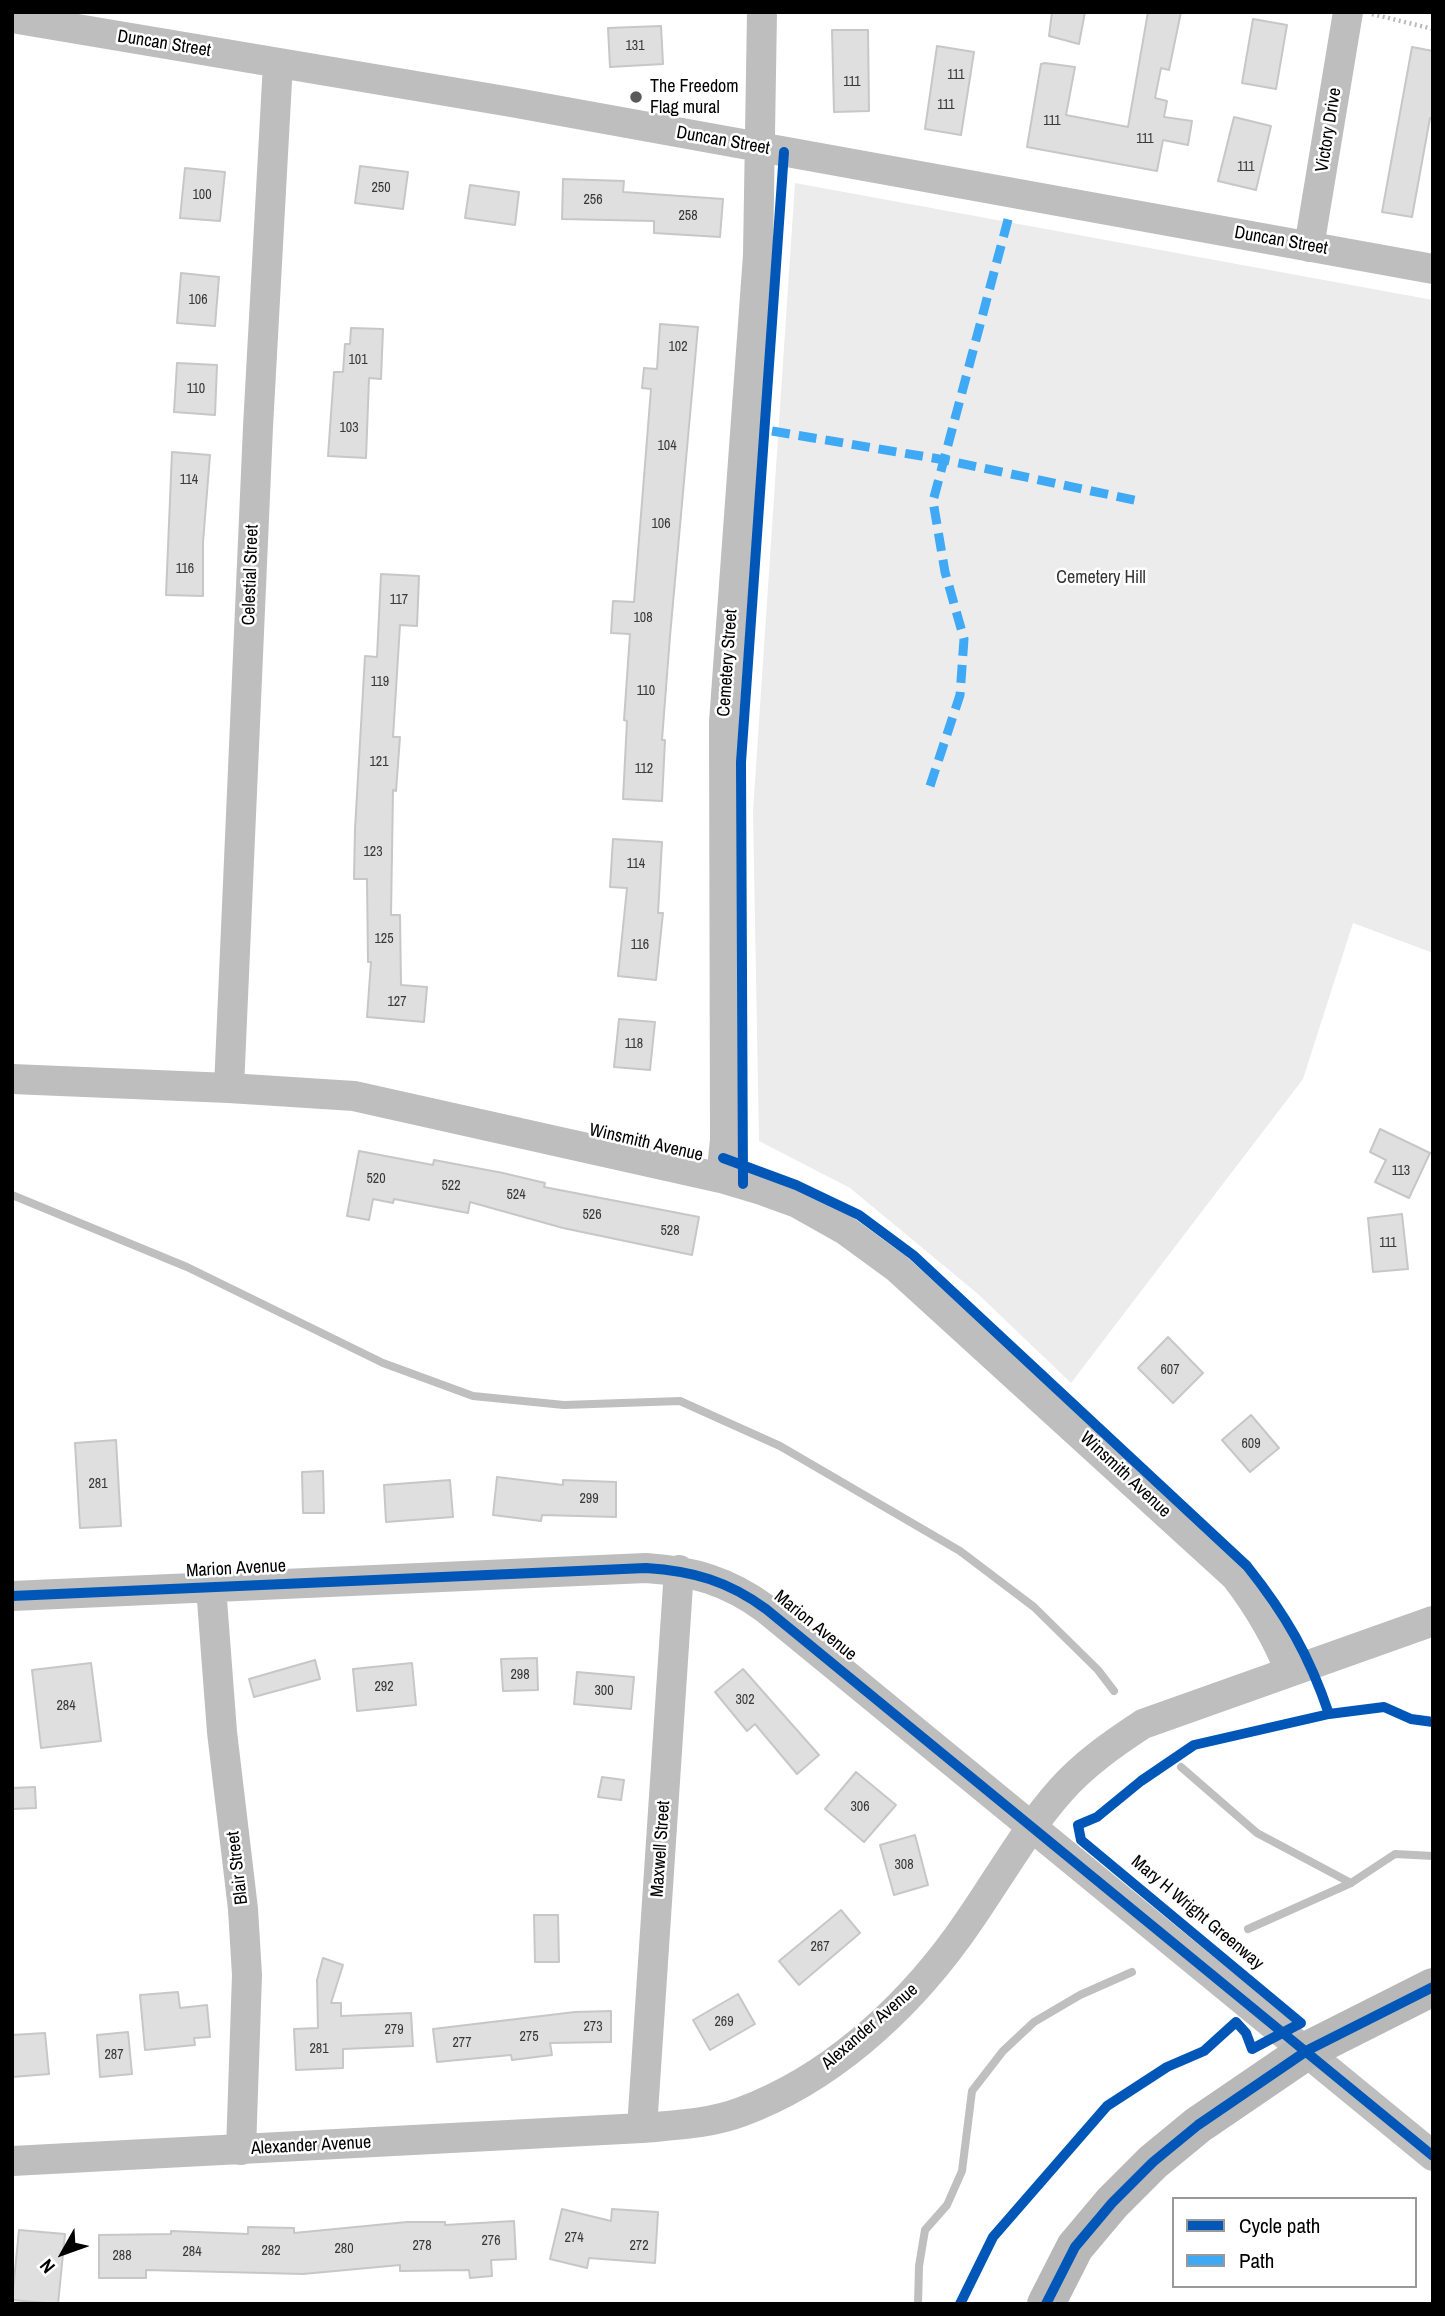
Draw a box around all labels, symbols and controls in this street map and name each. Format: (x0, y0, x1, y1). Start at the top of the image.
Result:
street label: Duncan Street (116, 26, 212, 62)
house number: 131 (625, 38, 645, 54)
house number: 111 (947, 67, 965, 83)
house number: 111 (843, 74, 861, 90)
place label: The Freedom Flag mural (650, 76, 739, 119)
street label: Victory Drive (1312, 86, 1346, 174)
marker: The Freedom Flag mural (628, 89, 644, 105)
house number: 111 (937, 97, 955, 113)
house number: 111 (1043, 113, 1061, 129)
street label: Duncan Street (675, 122, 771, 160)
house number: 111 (1136, 131, 1154, 147)
house number: 111 (1237, 159, 1255, 175)
house number: 250 (371, 180, 391, 196)
house number: 100 (192, 187, 212, 203)
house number: 256 (583, 192, 603, 208)
house number: 258 (678, 208, 698, 224)
street label: Duncan Street (1233, 222, 1329, 260)
house number: 106 (188, 292, 208, 308)
house number: 102 (668, 339, 688, 355)
house number: 101 (348, 352, 368, 368)
house number: 110 (187, 381, 205, 397)
house number: 103 (339, 420, 359, 436)
house number: 104 (657, 438, 677, 454)
house number: 114 (180, 472, 198, 488)
house number: 106 (651, 516, 671, 532)
street label: Celestial Street (238, 524, 264, 626)
house number: 116 (176, 561, 194, 577)
park label: Cemetery Hill (1056, 567, 1146, 589)
house number: 117 (390, 592, 408, 608)
street label: Cemetery Street (713, 609, 743, 717)
house number: 108 (633, 610, 653, 626)
house number: 119 (371, 674, 389, 690)
house number: 110 (637, 683, 655, 699)
house number: 121 (369, 754, 389, 770)
house number: 112 (635, 761, 653, 777)
house number: 123 (363, 844, 383, 860)
house number: 114 (627, 856, 645, 872)
house number: 125 (374, 931, 394, 947)
house number: 116 (631, 937, 649, 953)
house number: 127 (387, 994, 407, 1010)
house number: 118 (625, 1036, 643, 1052)
street label: Winsmith Avenue (587, 1119, 705, 1167)
house number: 113 (1392, 1163, 1410, 1179)
house number: 520 (366, 1171, 386, 1187)
house number: 522 (441, 1178, 461, 1194)
house number: 524 (506, 1187, 526, 1203)
house number: 526 (582, 1207, 602, 1223)
house number: 528 (660, 1223, 680, 1239)
house number: 111 (1379, 1235, 1397, 1251)
house number: 607 (1160, 1362, 1180, 1378)
street label: Winsmith Avenue (1075, 1427, 1175, 1523)
house number: 609 (1241, 1436, 1261, 1452)
house number: 281 (88, 1476, 108, 1492)
house number: 299 (579, 1491, 599, 1507)
street label: Marion Avenue (186, 1556, 286, 1582)
street label: Marion Avenue (769, 1586, 861, 1666)
house number: 298 (510, 1667, 530, 1683)
house number: 292 (374, 1679, 394, 1695)
house number: 300 (594, 1683, 614, 1699)
house number: 302 (735, 1692, 755, 1708)
house number: 284 (56, 1698, 76, 1714)
house number: 306 (850, 1799, 870, 1815)
street label: Maxwell Street (647, 1800, 675, 1898)
street label: Blair Street (223, 1830, 253, 1906)
street label: Mary H Wright Greenway (1126, 1851, 1268, 1975)
house number: 308 (894, 1857, 914, 1873)
house number: 267 (810, 1939, 830, 1955)
street label: Alexander Avenue (817, 1979, 923, 2075)
house number: 269 (714, 2014, 734, 2030)
house number: 273 (583, 2019, 603, 2035)
house number: 279 (384, 2022, 404, 2038)
house number: 275 (519, 2029, 539, 2045)
house number: 277 (452, 2035, 472, 2051)
house number: 281 (309, 2041, 329, 2057)
house number: 287 (104, 2047, 124, 2063)
street label: Alexander Avenue (250, 2132, 372, 2160)
legend (1172, 2197, 1417, 2288)
text: Cycle path (1239, 2211, 1320, 2240)
north arrow (28, 2218, 98, 2288)
house number: 274 (564, 2230, 584, 2246)
house number: 276 (481, 2233, 501, 2249)
house number: 278 (412, 2238, 432, 2254)
house number: 272 (629, 2238, 649, 2254)
house number: 280 (334, 2241, 354, 2257)
house number: 282 (261, 2243, 281, 2259)
house number: 284 (182, 2244, 202, 2260)
text: Path (1239, 2246, 1274, 2275)
house number: 288 (112, 2248, 132, 2264)
text: N (33, 2254, 60, 2279)

